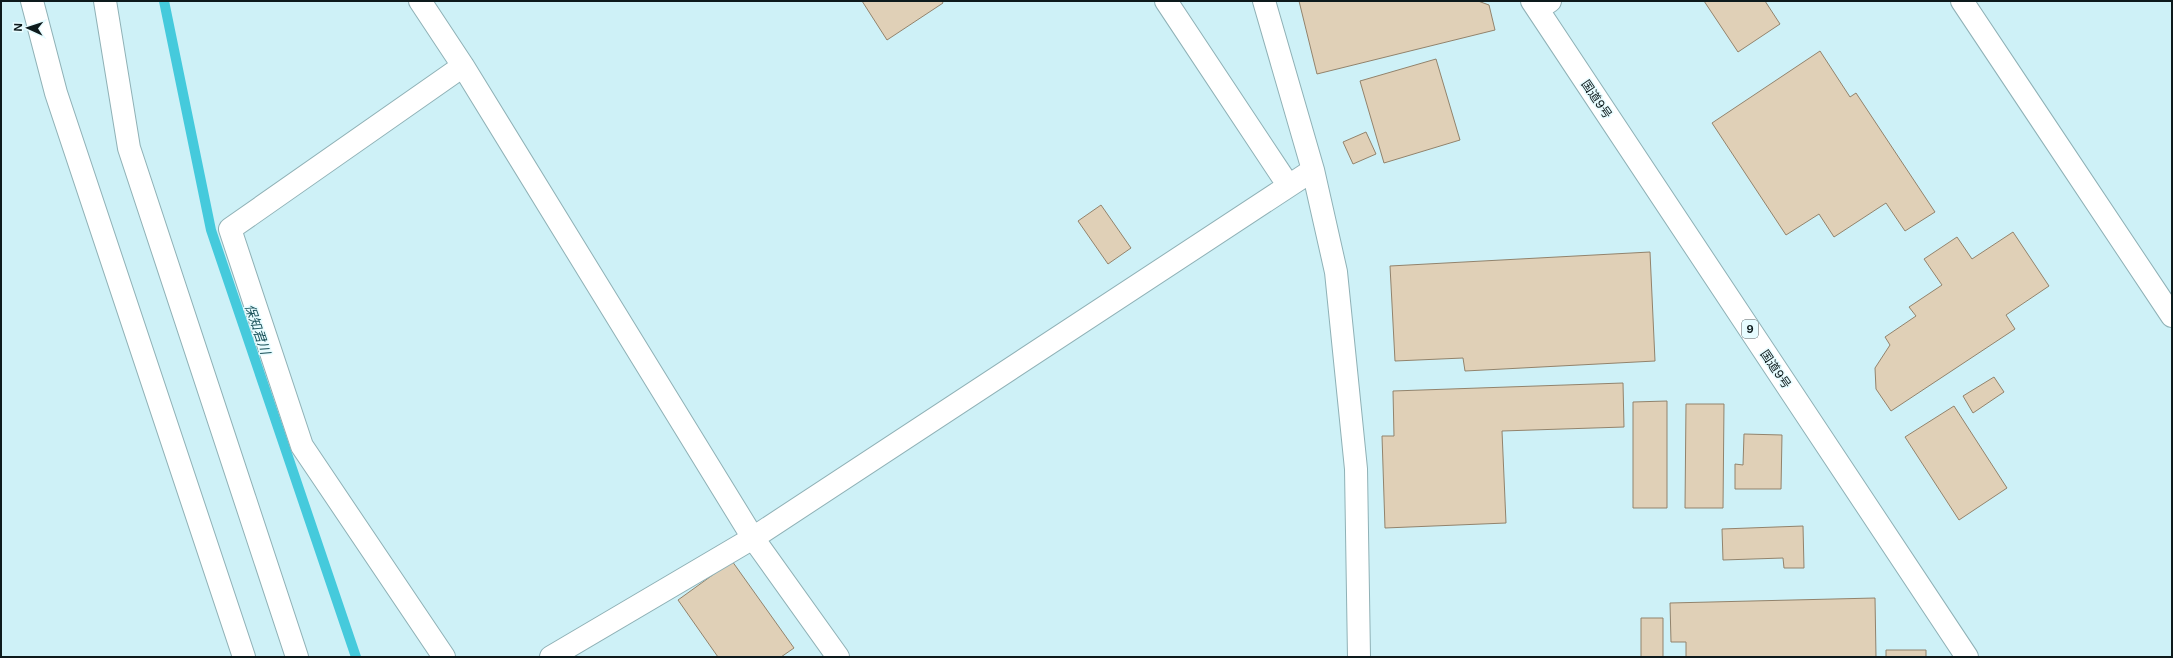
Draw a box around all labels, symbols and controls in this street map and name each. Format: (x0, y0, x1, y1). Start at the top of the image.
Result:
north arrow (8, 8, 48, 48)
text: N (11, 23, 25, 32)
street label: 国道9号 (1579, 77, 1615, 121)
water label: 保知君川 (242, 302, 275, 358)
road number: 9 (1742, 320, 1758, 338)
street label: 国道9号 (1758, 347, 1794, 391)

